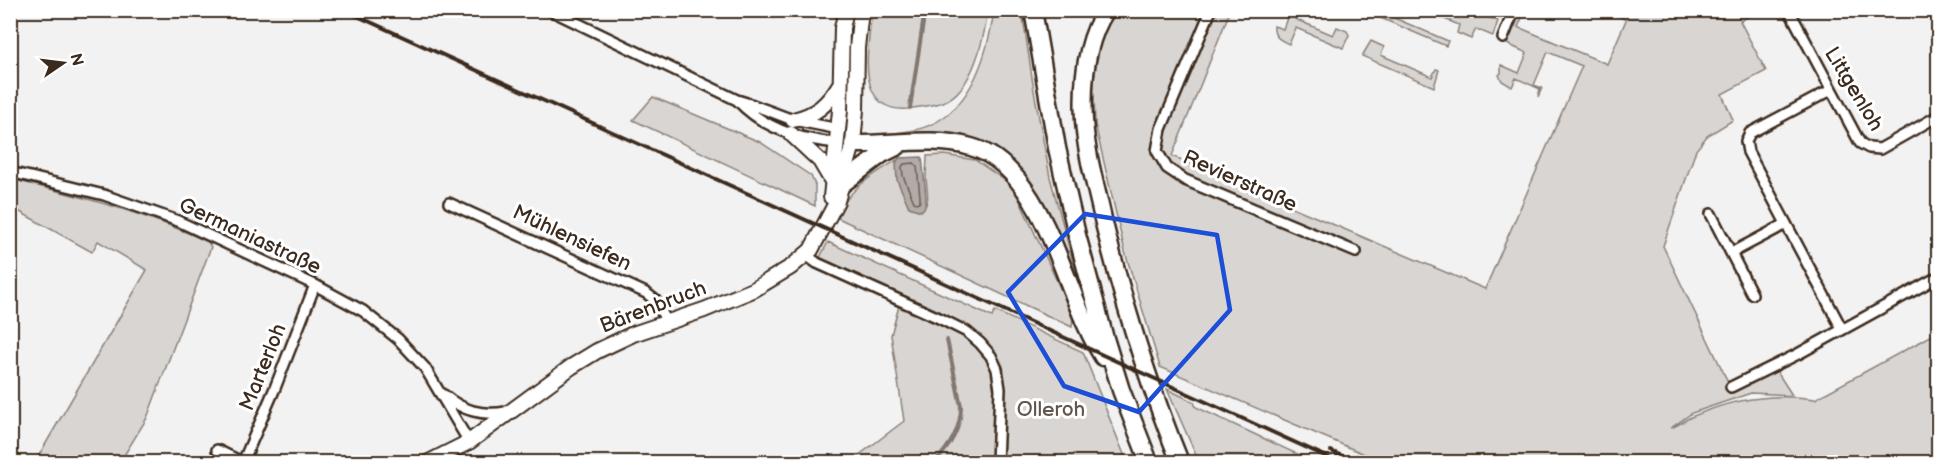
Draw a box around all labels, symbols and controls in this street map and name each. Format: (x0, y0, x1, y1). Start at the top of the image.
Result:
north arrow (33, 33, 93, 93)
street label: Littgenloh (1819, 42, 1889, 136)
text: N (65, 52, 87, 68)
street label: Revierstraße (1179, 145, 1301, 217)
street label: Germaniastraße (175, 192, 325, 280)
street label: Mühlensiefen (509, 200, 635, 276)
street label: Bärenbruch (596, 275, 710, 339)
street label: Marterloh (234, 320, 292, 414)
park label: Olleroh (1017, 397, 1085, 422)

